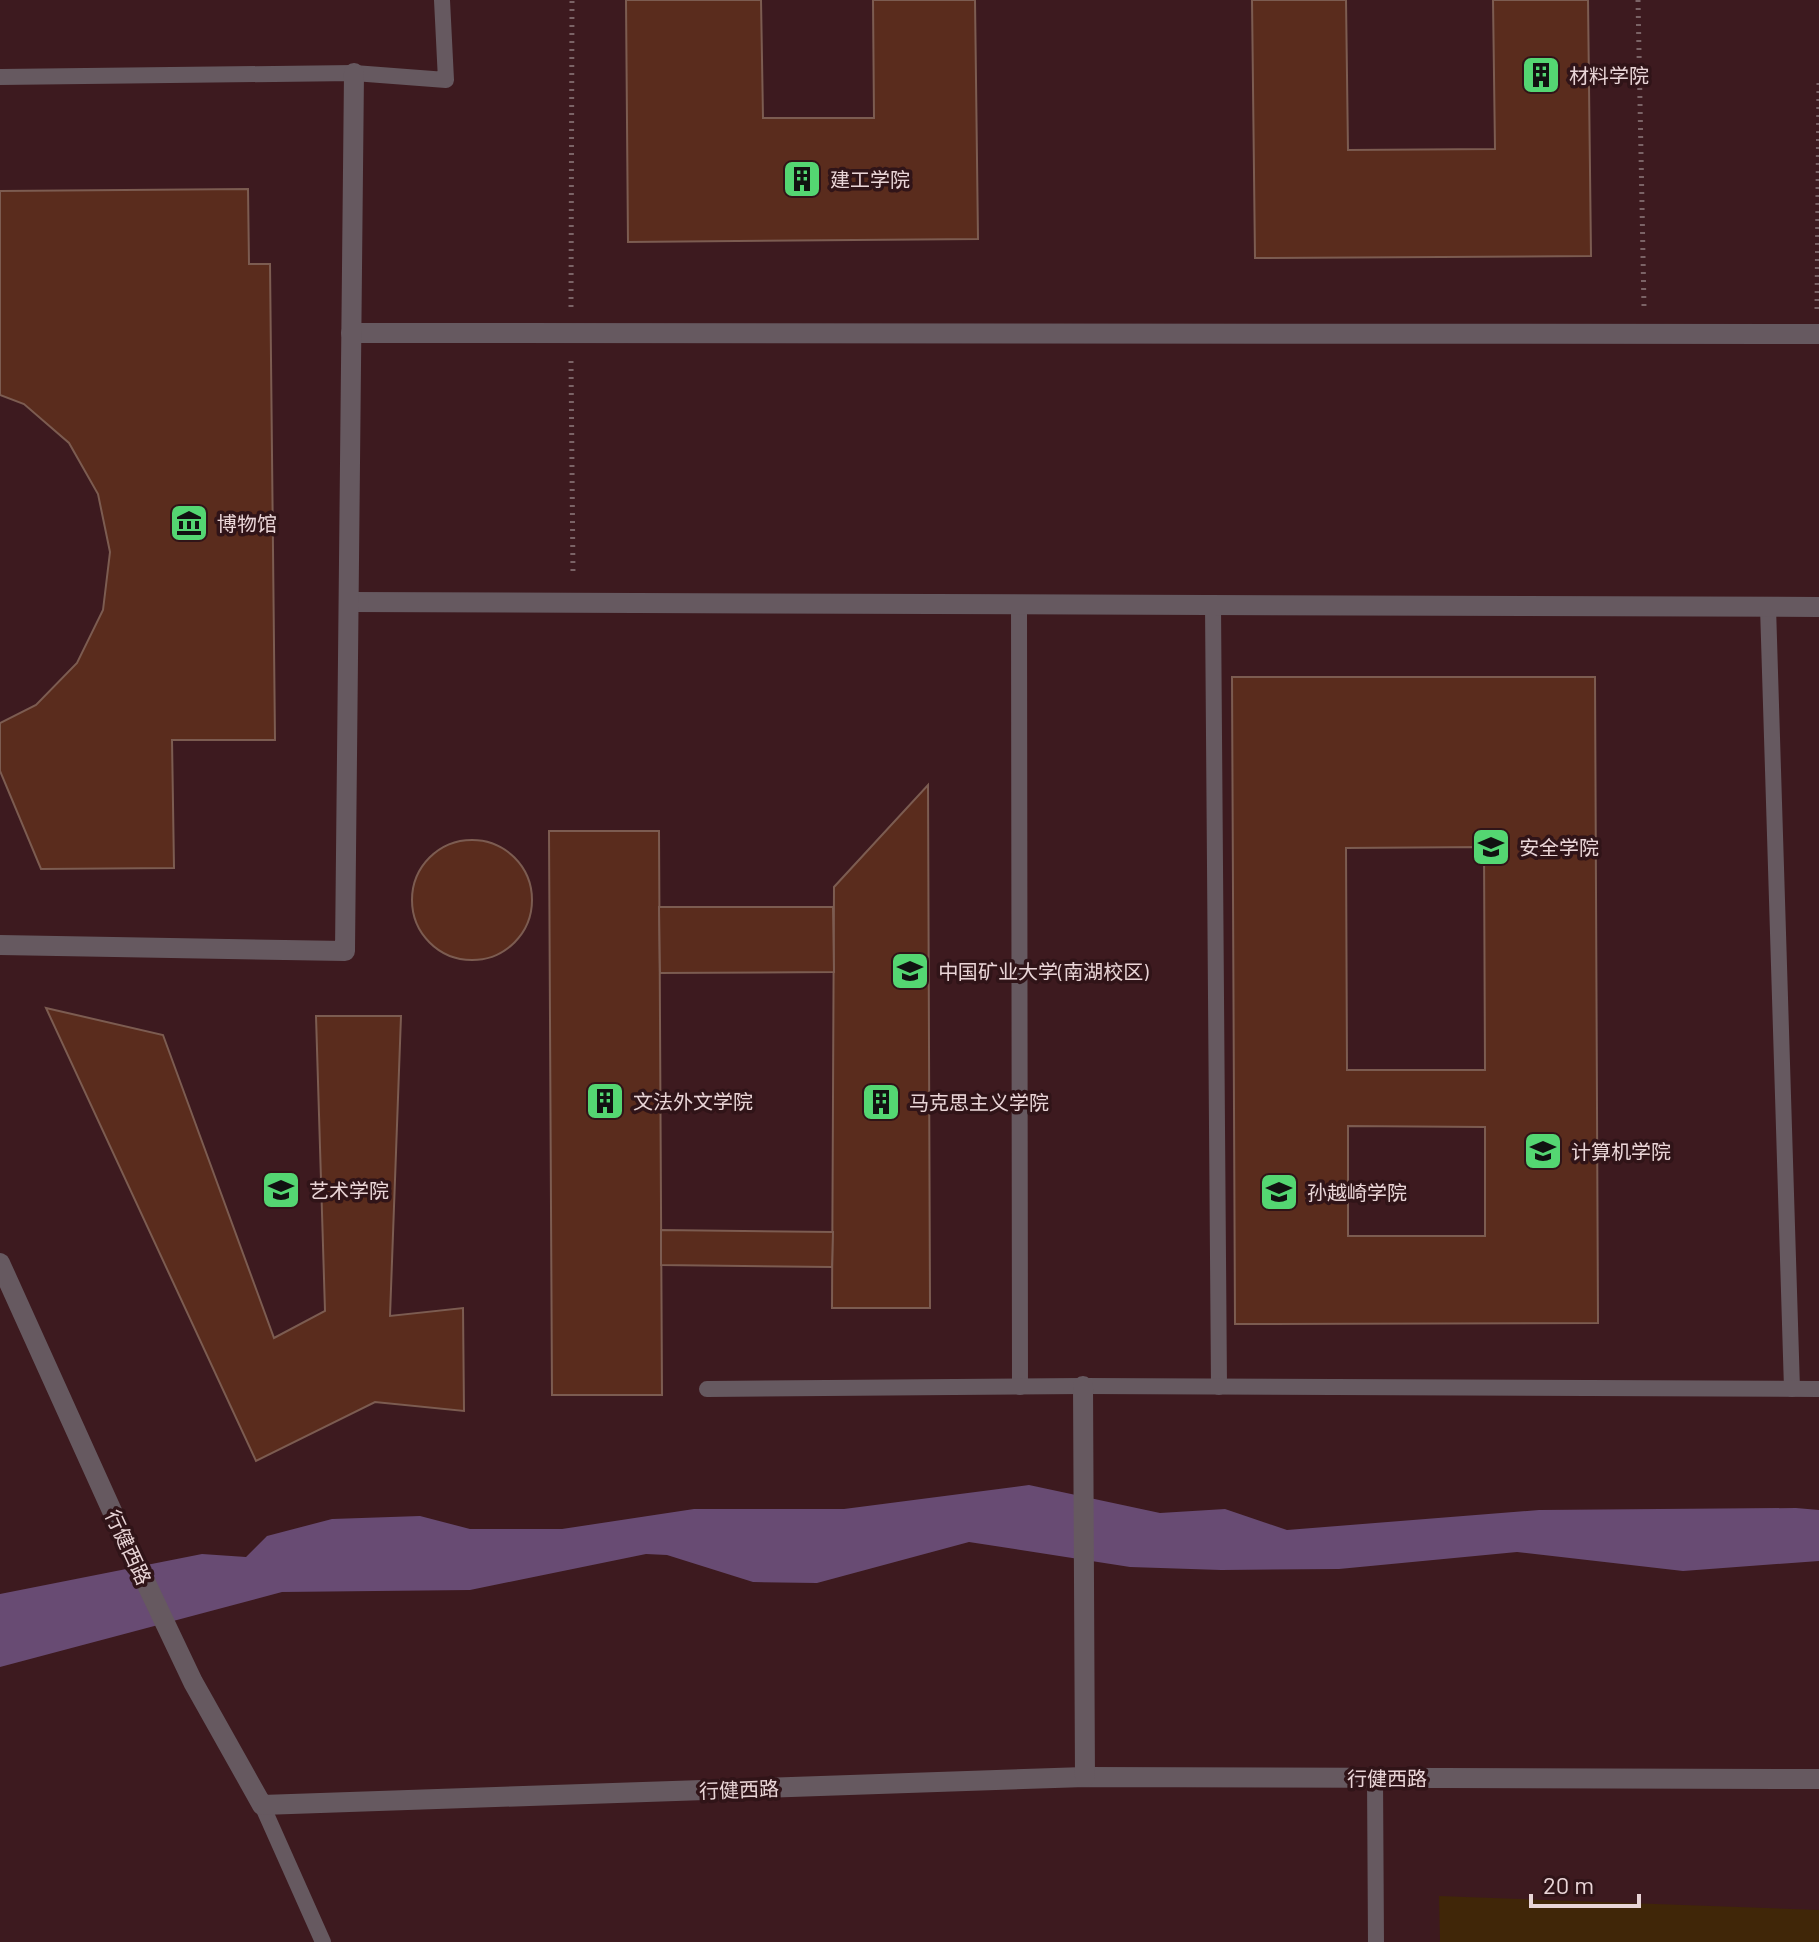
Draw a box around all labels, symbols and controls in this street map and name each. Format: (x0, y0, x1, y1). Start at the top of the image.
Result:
building icon: 材料学院 (1520, 54, 1562, 96)
place label: 材料学院 (1569, 63, 1649, 87)
building icon: 建工学院 (781, 158, 823, 200)
place label: 建工学院 (830, 167, 910, 191)
museum icon: 博物馆 (168, 502, 210, 544)
place label: 博物馆 (217, 511, 277, 535)
school or university icon: 安全学院 (1470, 826, 1512, 868)
place label: 安全学院 (1519, 835, 1599, 859)
school or university icon: 中国矿业大学(南湖校区) (889, 950, 931, 992)
place label: 中国矿业大学(南湖校区) (938, 959, 1149, 983)
building icon: 文法外文学院 (584, 1080, 626, 1122)
building icon: 马克思主义学院 (860, 1081, 902, 1123)
place label: 文法外文学院 (633, 1089, 753, 1113)
place label: 马克思主义学院 (909, 1090, 1049, 1114)
school or university icon: 计算机学院 (1522, 1130, 1564, 1172)
place label: 计算机学院 (1571, 1139, 1671, 1163)
school or university icon: 艺术学院 (260, 1169, 302, 1211)
school or university icon: 孙越崎学院 (1258, 1171, 1300, 1213)
place label: 艺术学院 (309, 1178, 389, 1202)
place label: 孙越崎学院 (1307, 1180, 1407, 1204)
street label: 行健西路 (101, 1506, 157, 1588)
street label: 行健西路 (1347, 1766, 1427, 1790)
street label: 行健西路 (699, 1776, 779, 1802)
scale bar (1531, 1858, 1639, 1908)
text: 20 m (1543, 1870, 1594, 1899)

